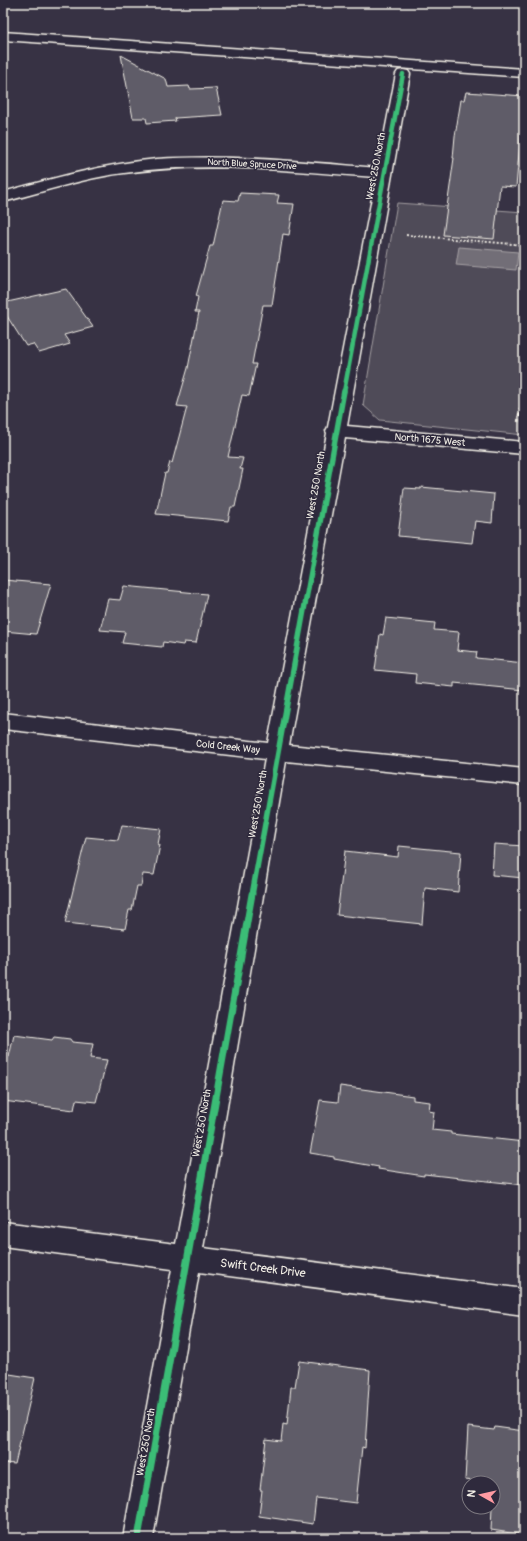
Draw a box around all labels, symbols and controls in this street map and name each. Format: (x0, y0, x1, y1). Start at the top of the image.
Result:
street label: West 250 North (364, 131, 388, 201)
street label: North Blue Spruce Drive (207, 157, 298, 172)
street label: North 1675 West (394, 431, 467, 449)
street label: West 250 North (304, 450, 328, 520)
street label: Cold Creek Way (195, 738, 261, 756)
street label: West 250 North (246, 769, 270, 839)
street label: West 250 North (190, 1088, 214, 1158)
street label: Swift Creek Drive (219, 1256, 307, 1281)
street label: West 250 North (134, 1407, 158, 1477)
north arrow (461, 1475, 501, 1515)
text: N (465, 1489, 479, 1498)

